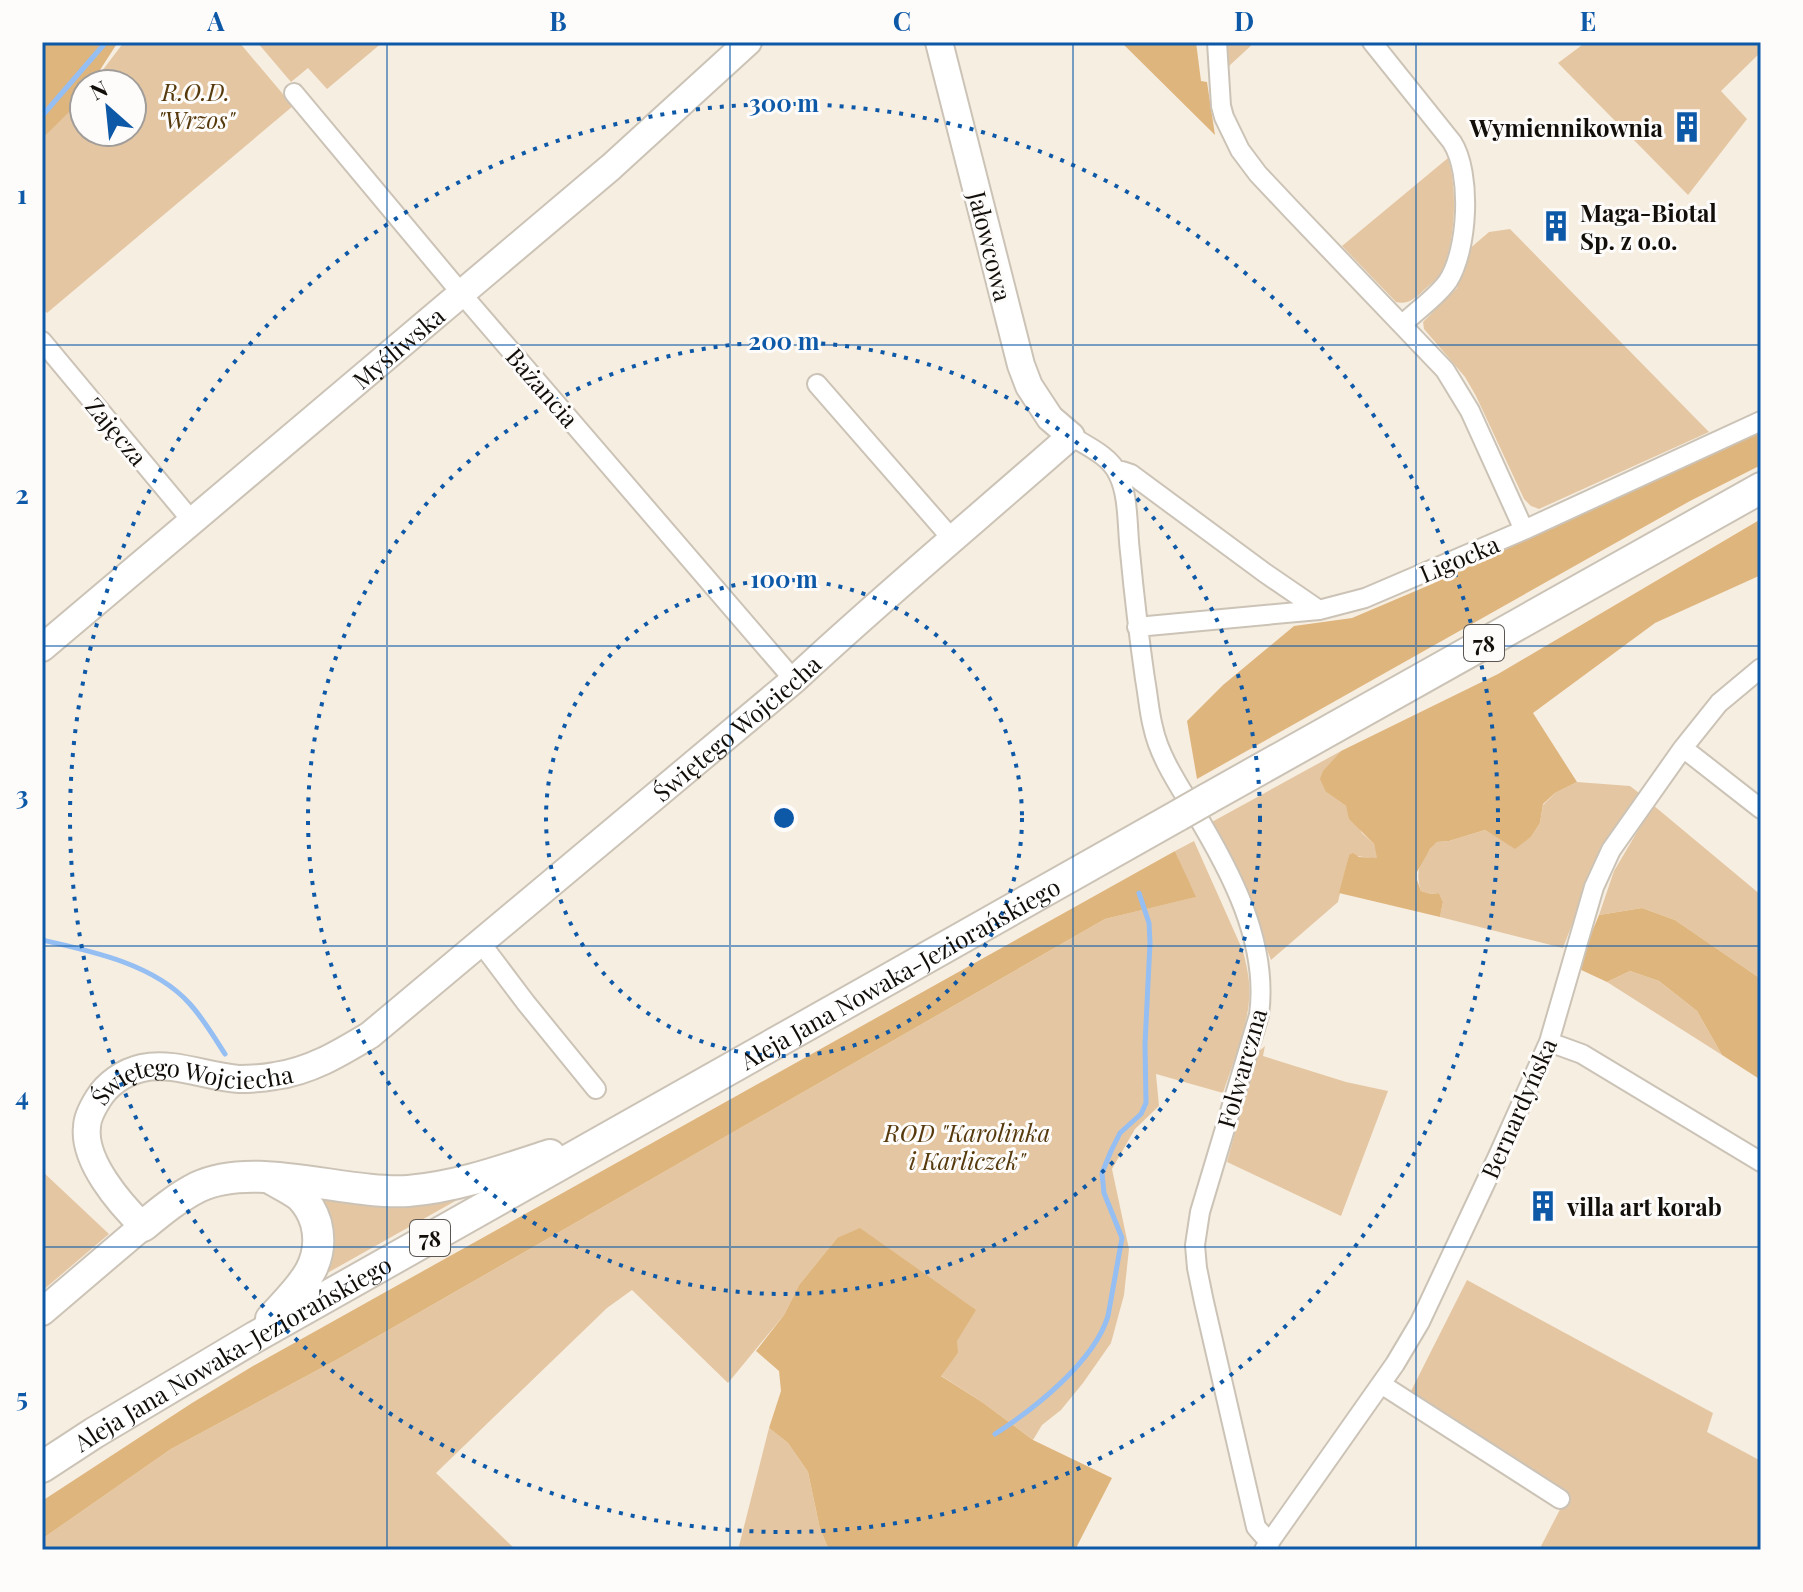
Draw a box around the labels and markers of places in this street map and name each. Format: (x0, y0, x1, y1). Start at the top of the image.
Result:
building icon: Wymiennikownia (1670, 110, 1704, 144)
place label: Wymiennikownia (1468, 111, 1664, 143)
place label: Maga-Biotal Sp. z o.o. (1580, 196, 1717, 256)
building icon: Maga-Biotal Sp. z o.o. (1539, 209, 1573, 243)
centre of rings (770, 804, 798, 832)
building icon: villa art korab (1526, 1189, 1560, 1223)
place label: villa art korab (1566, 1190, 1722, 1222)

